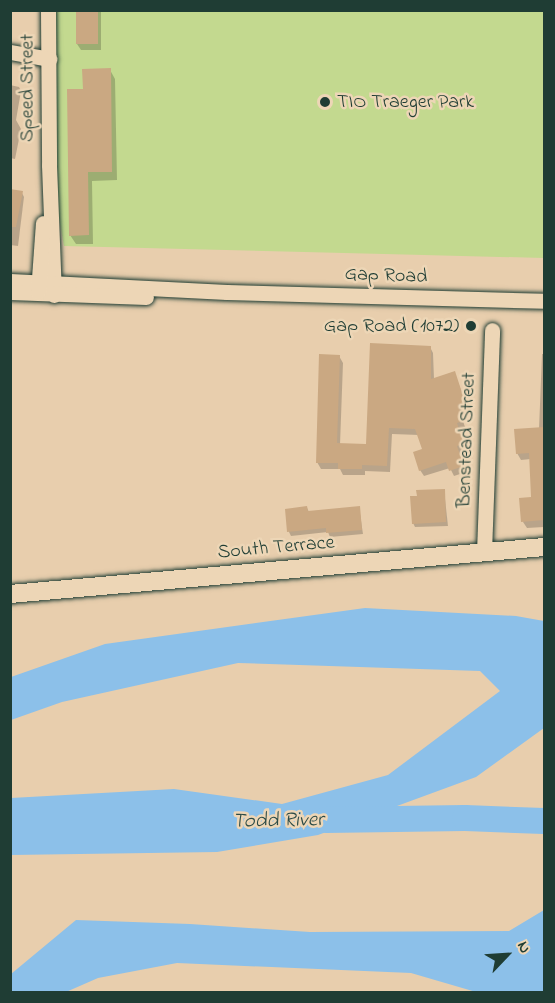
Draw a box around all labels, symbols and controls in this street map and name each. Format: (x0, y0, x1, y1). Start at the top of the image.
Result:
street label: Speed Street (16, 34, 40, 142)
place label: TIO Traeger Park (337, 90, 474, 114)
marker: TIO Traeger Park (318, 95, 332, 109)
street label: Gap Road (344, 263, 428, 289)
place label: Gap Road (1072) (324, 314, 459, 338)
marker: Gap Road (1072) (464, 319, 478, 333)
street label: Benstead Street (453, 372, 481, 508)
street label: South Terrace (217, 531, 335, 565)
water label: Todd River (232, 808, 324, 834)
north arrow (477, 925, 537, 985)
text: N (510, 937, 536, 957)

